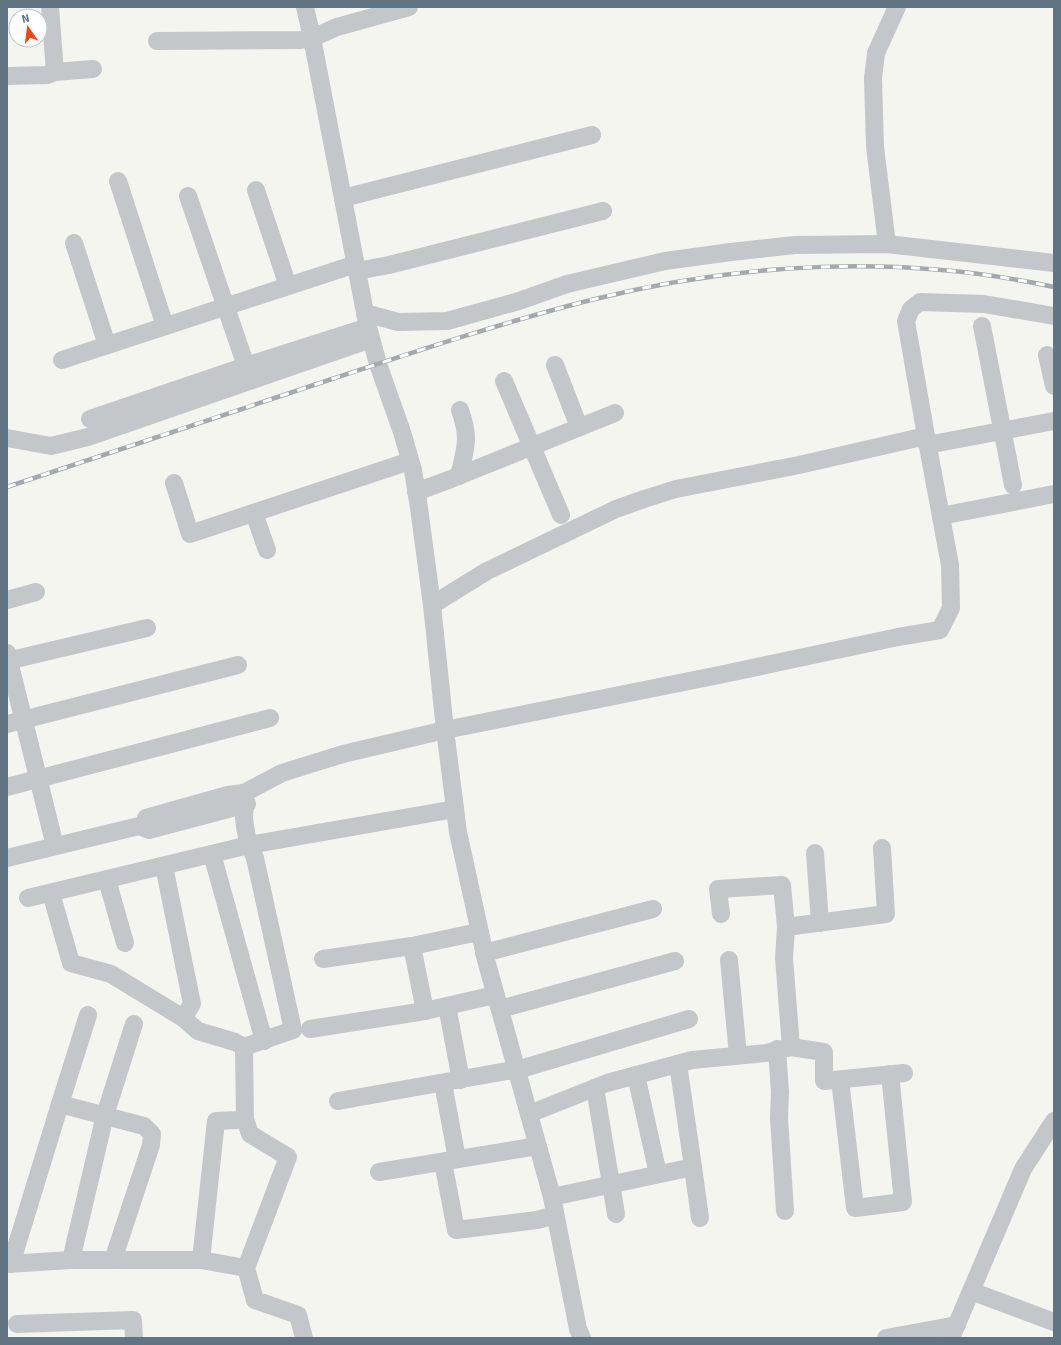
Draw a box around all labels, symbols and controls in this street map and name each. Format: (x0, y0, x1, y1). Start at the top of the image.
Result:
north arrow (8, 8, 48, 48)
text: N (20, 12, 31, 26)

